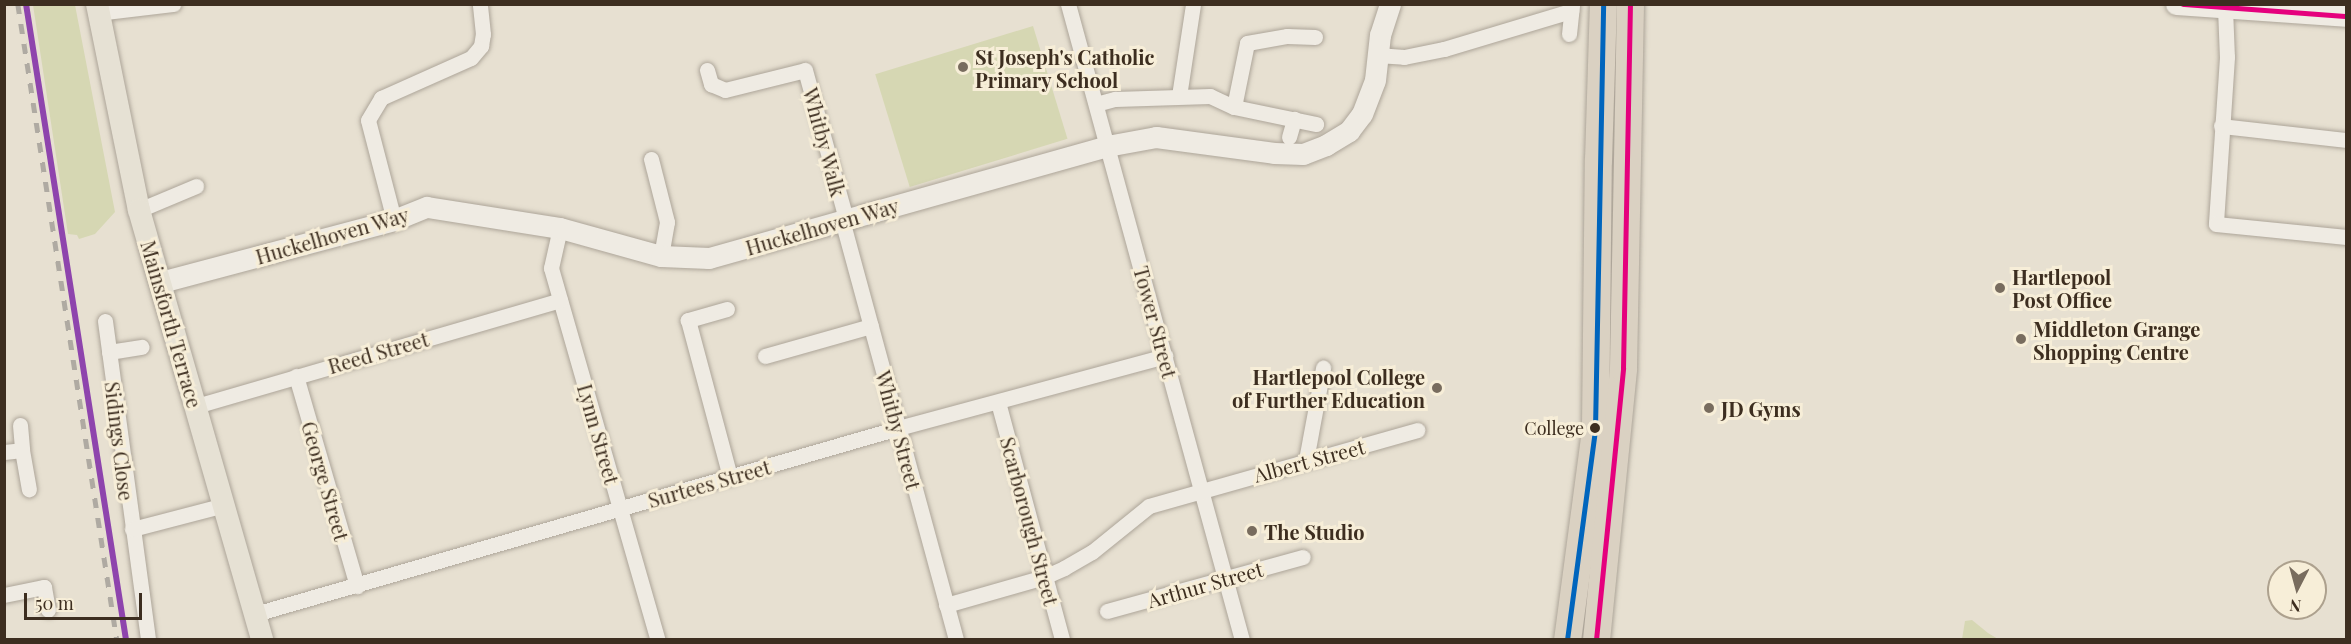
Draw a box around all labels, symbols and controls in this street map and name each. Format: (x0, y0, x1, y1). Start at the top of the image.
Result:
place label: St Joseph's Catholic Primary School (975, 44, 1155, 91)
marker: St Joseph's Catholic Primary School (956, 60, 970, 74)
street label: Whitby Walk (799, 85, 851, 199)
street label: Huckelhoven Way (742, 193, 902, 259)
street label: Huckelhoven Way (252, 202, 412, 268)
street label: Mainsforth Terrace (137, 237, 207, 411)
street label: Tower Street (1129, 263, 1183, 381)
place label: Hartlepool Post Office (2012, 264, 2112, 311)
marker: Hartlepool Post Office (1993, 281, 2007, 295)
place label: Middleton Grange Shopping Centre (2033, 316, 2200, 363)
street label: Reed Street (325, 326, 431, 378)
marker: Middleton Grange Shopping Centre (2014, 332, 2028, 346)
place label: Hartlepool College of Further Education (1232, 365, 1425, 412)
street label: Whitby Street (872, 368, 926, 492)
street label: Sidings Close (101, 380, 139, 502)
street label: Lynn Street (573, 381, 625, 487)
marker: Hartlepool College of Further Education (1430, 381, 1444, 395)
place label: JD Gyms (1721, 396, 1801, 420)
marker: JD Gyms (1702, 401, 1716, 415)
place label: College (1524, 417, 1584, 439)
street label: George Street (297, 418, 355, 544)
marker: College (1589, 422, 1601, 434)
street label: Scarborough Street (996, 434, 1064, 608)
street label: Albert Street (1251, 434, 1367, 486)
street label: Surtees Street (645, 454, 773, 512)
place label: The Studio (1264, 519, 1365, 543)
marker: The Studio (1245, 524, 1259, 538)
street label: Arthur Street (1144, 556, 1266, 612)
north arrow (2267, 560, 2327, 620)
scale bar (27, 581, 146, 619)
text: 50 m (35, 591, 74, 615)
text: N (2288, 595, 2302, 617)

